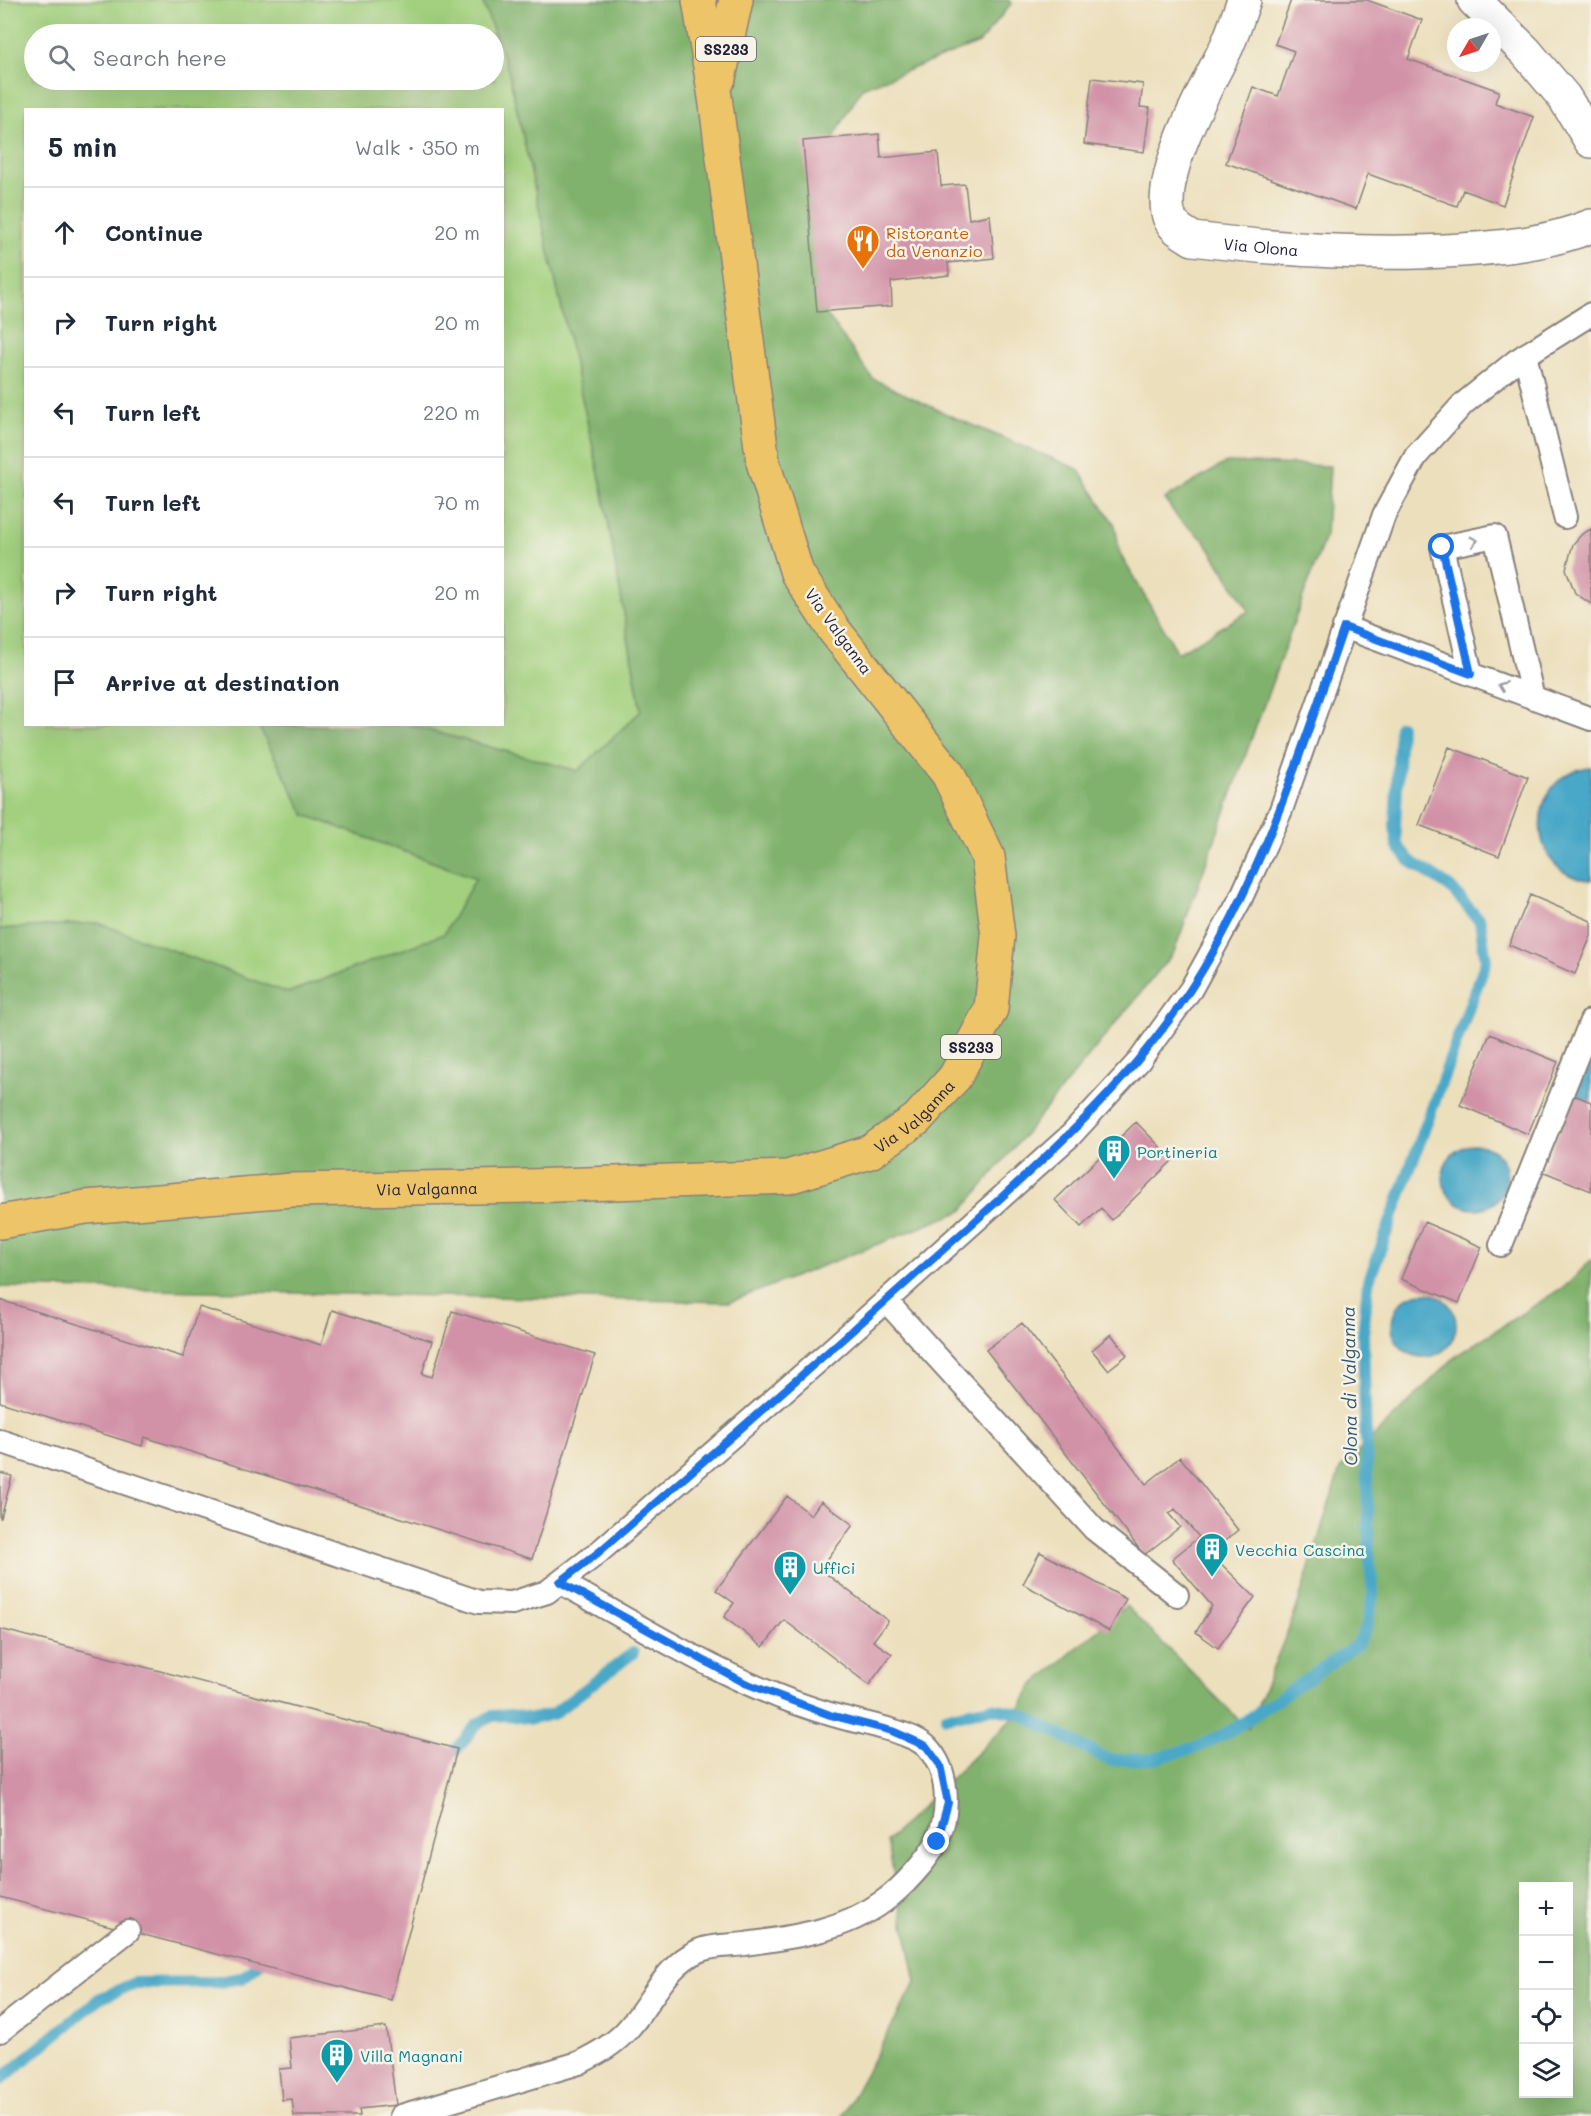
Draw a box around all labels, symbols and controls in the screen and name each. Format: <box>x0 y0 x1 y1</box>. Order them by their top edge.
north arrow <box>1447 18 1501 72</box>
search box <box>24 24 504 90</box>
road number: SS233 <box>696 37 756 61</box>
icon: search <box>45 41 78 74</box>
text: Search here <box>93 43 227 72</box>
text: 5 min <box>48 130 117 164</box>
text: Walk · 350 m <box>355 134 480 160</box>
icon: ahead <box>48 216 81 249</box>
text: Continue <box>105 218 203 247</box>
text: 20 m <box>434 219 480 245</box>
place label: Ristorante da Venanzio <box>886 222 982 261</box>
restaurant icon: Ristorante da Venanzio <box>845 223 881 270</box>
street label: Via Olona <box>1222 232 1299 260</box>
icon: right <box>48 306 81 339</box>
text: Turn right <box>105 308 217 337</box>
text: 20 m <box>434 309 480 335</box>
icon: left <box>48 396 81 429</box>
text: Turn left <box>105 398 201 427</box>
text: 220 m <box>423 399 480 425</box>
icon: left <box>48 486 81 519</box>
text: Turn left <box>105 488 201 517</box>
text: 70 m <box>434 489 480 515</box>
route start <box>1428 533 1454 559</box>
one-way arrow <box>1469 535 1479 548</box>
icon: right <box>48 576 81 609</box>
text: Turn right <box>105 578 217 607</box>
text: 20 m <box>434 579 480 605</box>
street label: Via Valganna <box>801 584 877 678</box>
icon: arrive <box>48 666 81 699</box>
text: Arrive at destination <box>105 668 340 697</box>
one-way arrow <box>1497 681 1508 693</box>
road number: SS233 <box>941 1035 1001 1059</box>
street label: Via Valganna <box>869 1075 959 1157</box>
building icon: Portineria <box>1096 1133 1132 1180</box>
place label: Portineria <box>1137 1141 1218 1162</box>
street label: Via Valganna <box>376 1176 478 1199</box>
water label: Olona di Valganna <box>1336 1306 1362 1466</box>
building icon: Vecchia Cascina <box>1194 1531 1230 1578</box>
place label: Vecchia Cascina <box>1235 1539 1365 1560</box>
building icon: Uffici <box>772 1549 808 1596</box>
place label: Uffici <box>813 1557 855 1578</box>
route end <box>923 1828 949 1854</box>
map controls <box>1519 1882 1573 2098</box>
button: + <box>1519 1882 1573 1936</box>
button: − <box>1519 1936 1573 1990</box>
button: locate <box>1519 1990 1573 2044</box>
building icon: Villa Magnani <box>319 2037 355 2084</box>
button: layers <box>1519 2044 1573 2098</box>
place label: Villa Magnani <box>360 2045 463 2066</box>

